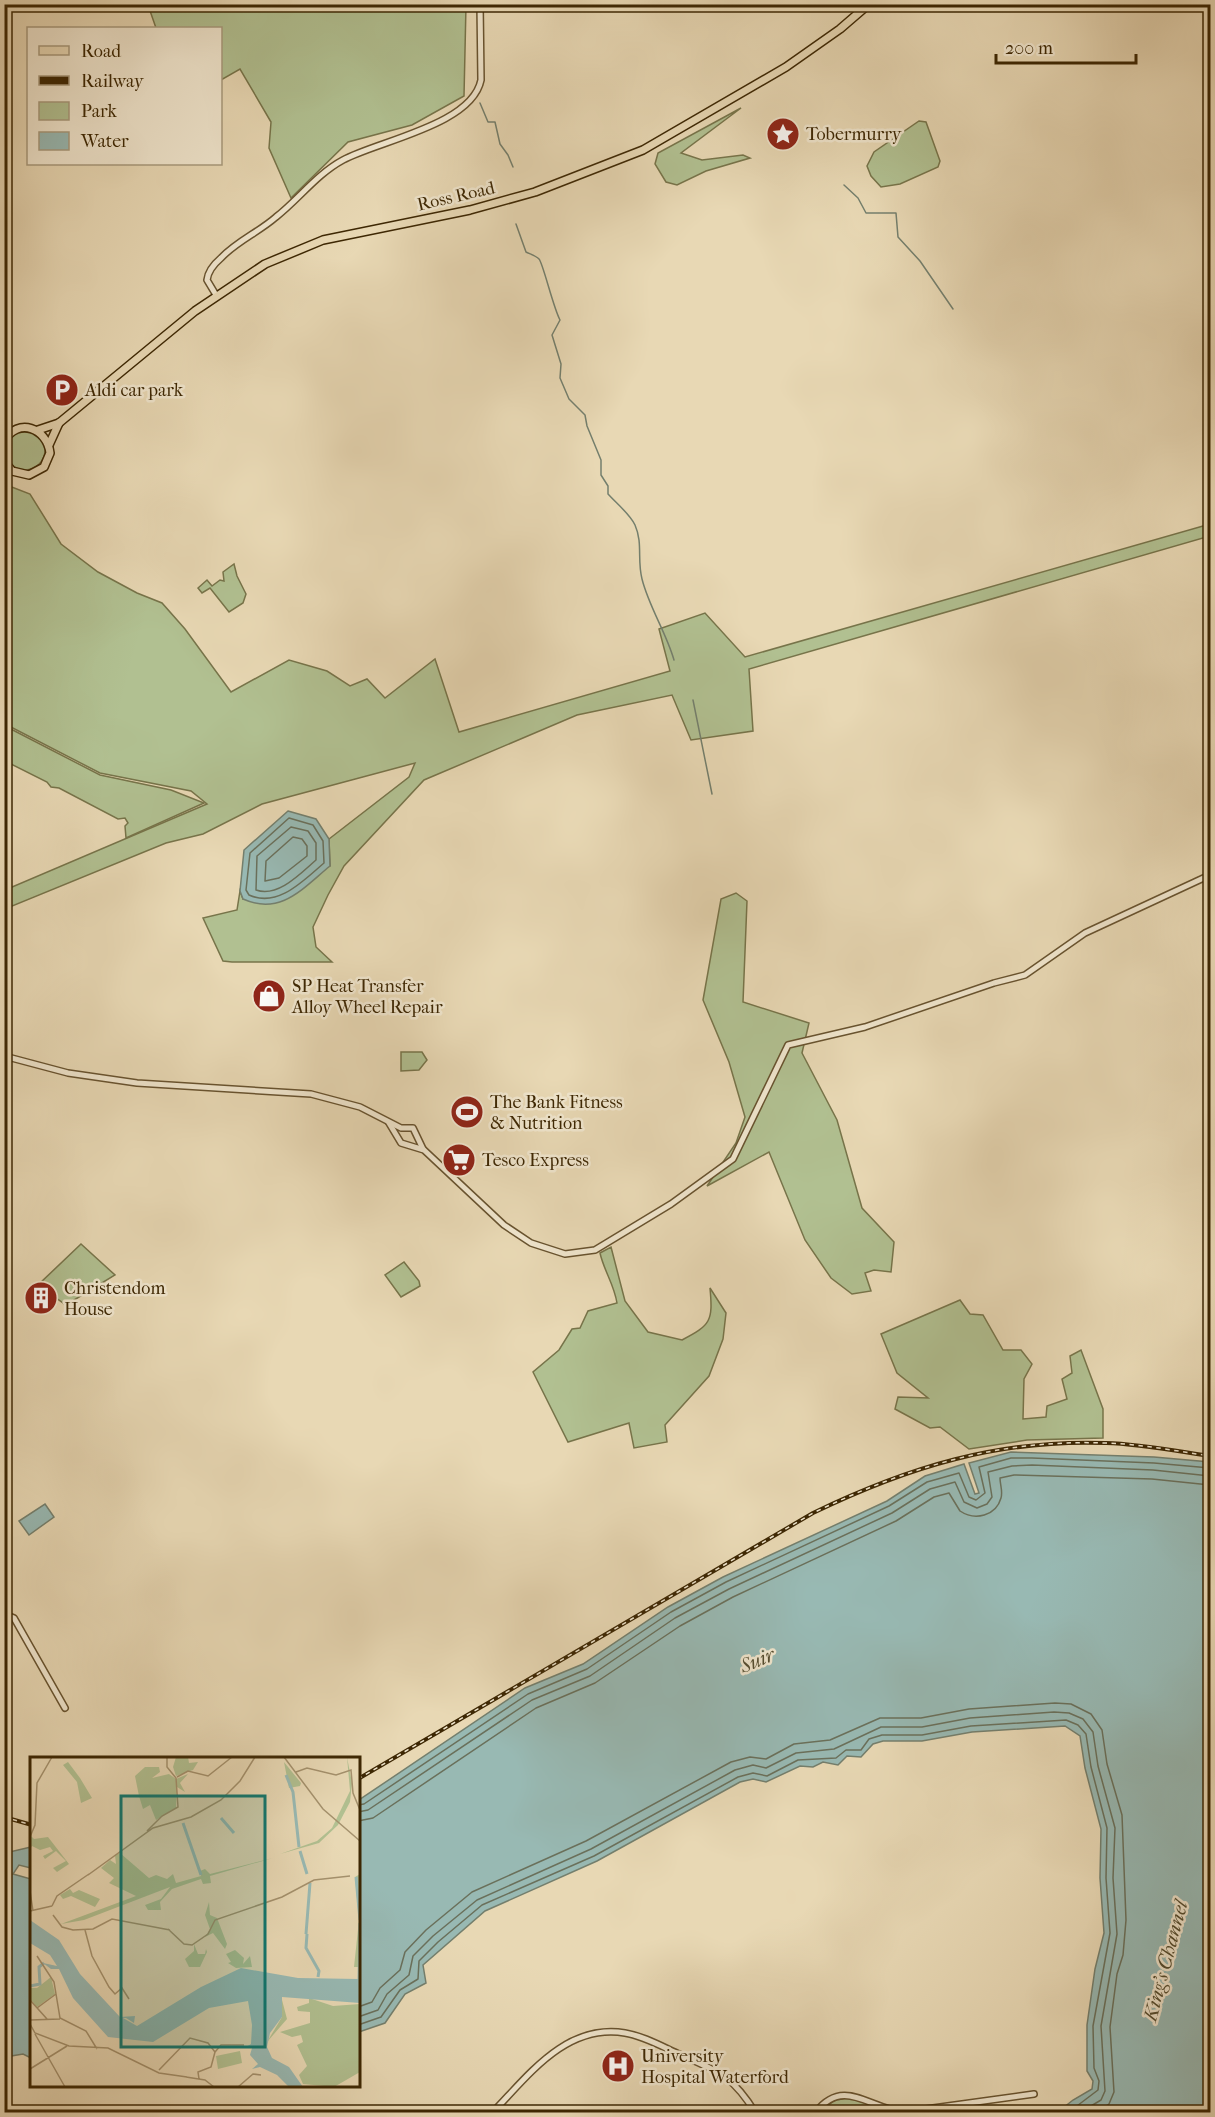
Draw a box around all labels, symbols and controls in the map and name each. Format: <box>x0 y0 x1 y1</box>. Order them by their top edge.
legend <box>27 27 222 165</box>
scale bar <box>996 27 1136 65</box>
text: 200 m <box>1005 38 1053 59</box>
text: Road <box>81 41 121 62</box>
text: Railway <box>81 71 145 92</box>
text: Park <box>81 101 118 122</box>
place icon: Tobermurry <box>765 116 801 152</box>
place label: Tobermurry <box>806 124 903 145</box>
text: Water <box>80 131 129 152</box>
street label: Ross Road <box>415 177 497 216</box>
parking icon: Aldi car park <box>44 372 80 408</box>
place label: Aldi car park <box>84 380 184 401</box>
place label: SP Heat Transfer Alloy Wheel Repair <box>291 976 443 1018</box>
shop icon: SP Heat Transfer Alloy Wheel Repair <box>251 978 287 1014</box>
place label: The Bank Fitness & Nutrition <box>490 1092 623 1134</box>
sports icon: The Bank Fitness & Nutrition <box>449 1094 485 1130</box>
supermarket icon: Tesco Express <box>441 1142 477 1178</box>
place label: Tesco Express <box>482 1150 589 1171</box>
place label: Christendom House <box>64 1278 165 1320</box>
building icon: Christendom House <box>23 1280 59 1316</box>
water label: Suir <box>735 1642 780 1678</box>
inset map <box>30 1757 360 2087</box>
water label: King's Channel <box>1138 1896 1193 2026</box>
place label: University Hospital Waterford <box>641 2046 789 2088</box>
hospital icon: University Hospital Waterford <box>600 2048 636 2084</box>

